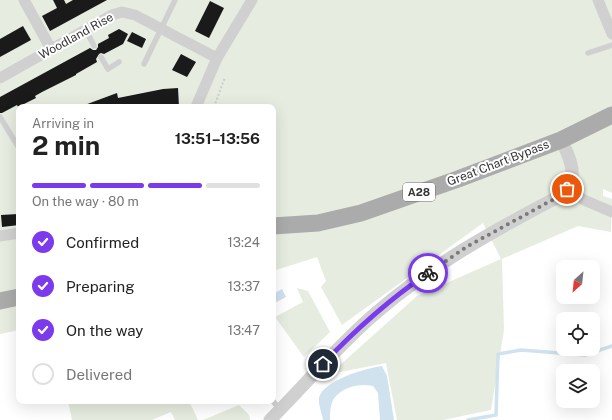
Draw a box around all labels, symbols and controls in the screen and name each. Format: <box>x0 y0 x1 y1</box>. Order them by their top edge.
street label: Woodland Rise <box>36 10 116 62</box>
text: Arriving in <box>32 116 94 131</box>
text: 2 min <box>32 130 100 161</box>
text: 13:51–13:56 <box>175 130 260 147</box>
street label: Great Chart Bypass <box>445 137 551 189</box>
pin <box>550 172 584 206</box>
icon: bag <box>556 178 578 200</box>
road number: A28 <box>403 183 435 201</box>
text: On the way · 80 m <box>32 194 139 209</box>
icon: check <box>32 231 54 253</box>
text: Confirmed <box>66 234 139 251</box>
text: 13:24 <box>227 235 260 250</box>
courier <box>408 253 448 293</box>
north arrow <box>556 260 600 304</box>
map controls <box>556 260 600 408</box>
icon: bike <box>417 262 439 284</box>
icon: check <box>32 275 54 297</box>
text: Preparing <box>66 278 135 295</box>
text: 13:37 <box>228 279 260 294</box>
button: locate <box>556 312 600 356</box>
icon: check <box>32 319 54 341</box>
text: On the way <box>66 322 143 339</box>
text: 13:47 <box>228 323 260 338</box>
pin <box>306 347 340 381</box>
icon: home <box>312 353 334 375</box>
button: layers <box>556 364 600 408</box>
text: Delivered <box>66 366 132 383</box>

